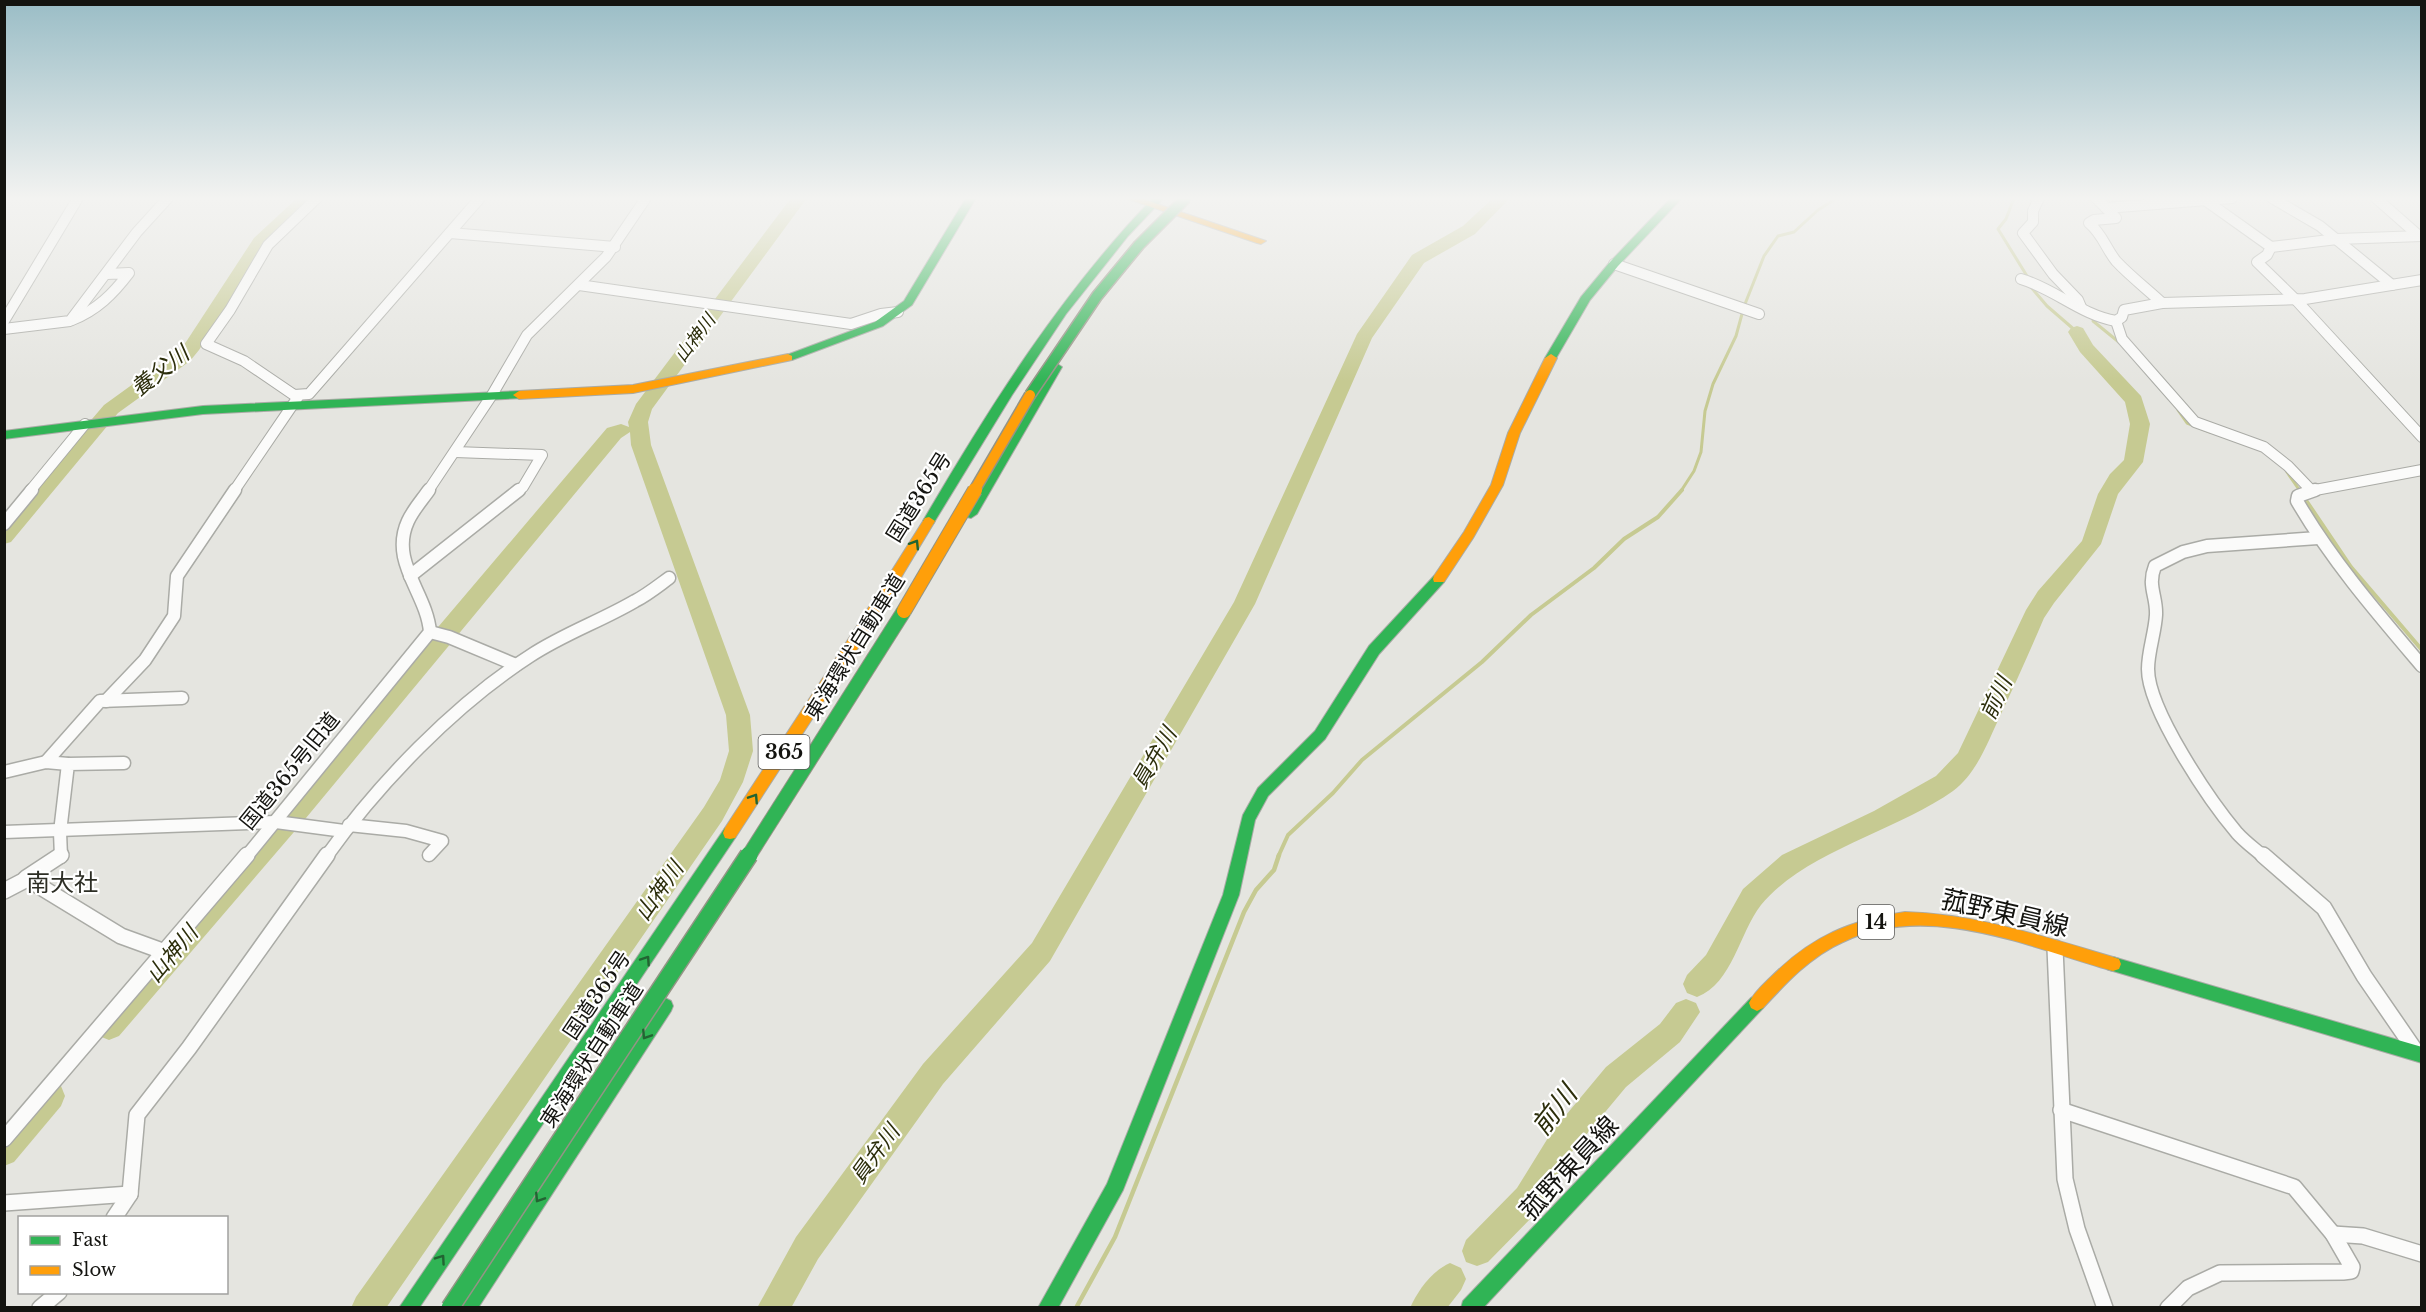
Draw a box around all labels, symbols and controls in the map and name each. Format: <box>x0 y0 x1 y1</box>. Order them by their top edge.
water label: 山神川 <box>670 308 721 366</box>
water label: 養父川 <box>126 339 196 402</box>
street label: 国道365号 <box>881 447 957 547</box>
one-way arrow <box>907 540 919 550</box>
street label: 東海環状自動車道 <box>799 569 911 725</box>
water label: 前川 <box>1974 671 2018 724</box>
street label: 国道365号旧道 <box>235 707 345 835</box>
water label: 員弁川 <box>1126 721 1183 793</box>
road number: 365 <box>758 735 810 769</box>
one-way arrow <box>747 793 758 804</box>
water label: 山神川 <box>629 855 690 926</box>
district label: 南大社 <box>26 868 98 897</box>
street label: 菰野東員線 <box>1938 883 2072 943</box>
road number: 14 <box>1858 905 1894 939</box>
water label: 山神川 <box>140 919 205 988</box>
street label: 国道365号 <box>558 946 636 1044</box>
one-way arrow <box>639 956 650 967</box>
street label: 東海環状自動車道 <box>535 977 649 1133</box>
one-way arrow <box>642 1028 653 1039</box>
water label: 前川 <box>1524 1076 1585 1141</box>
street label: 菰野東員線 <box>1513 1110 1625 1226</box>
water label: 員弁川 <box>845 1118 906 1189</box>
one-way arrow <box>535 1191 546 1202</box>
legend <box>18 1216 228 1294</box>
text: Fast <box>72 1229 109 1251</box>
one-way arrow <box>434 1255 445 1266</box>
text: Slow <box>72 1259 117 1281</box>

